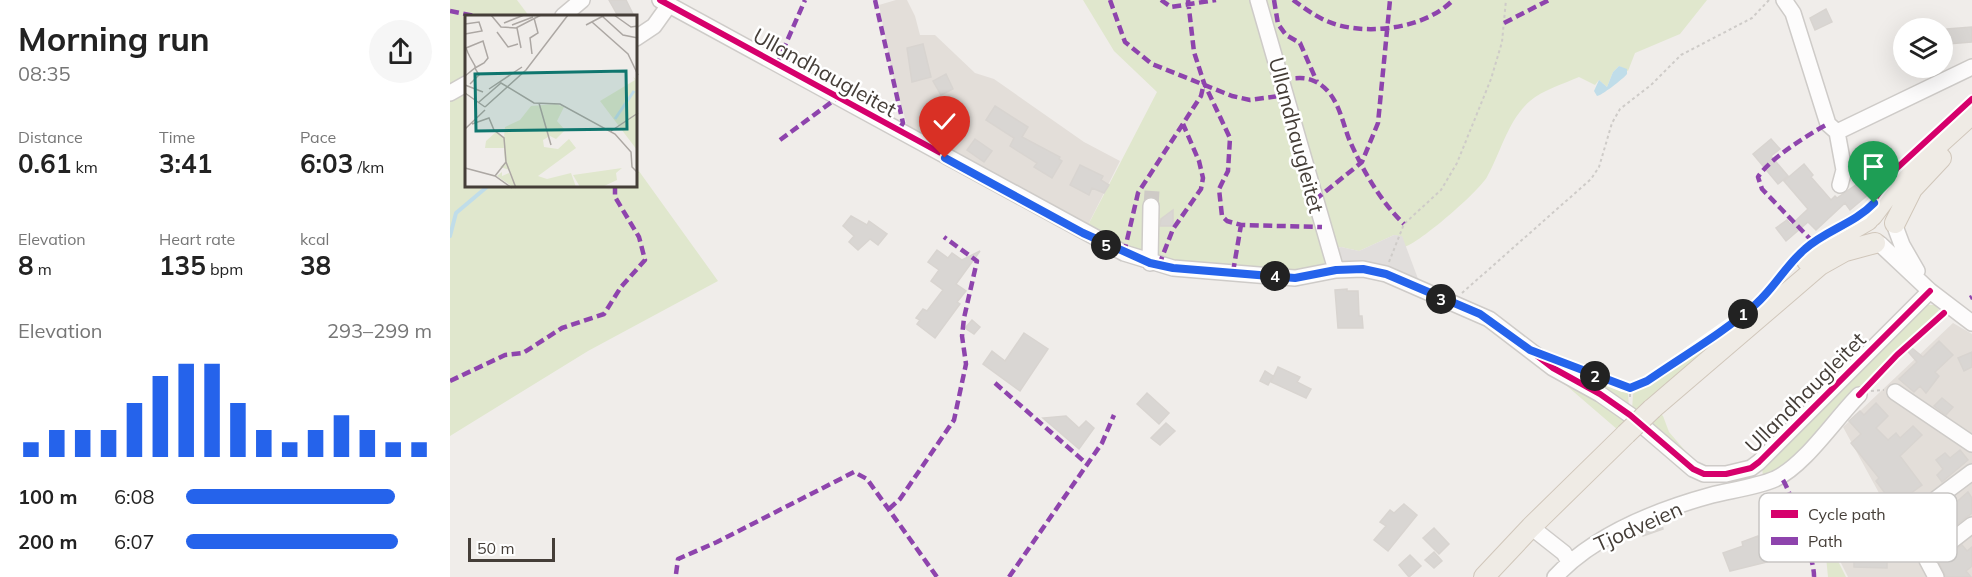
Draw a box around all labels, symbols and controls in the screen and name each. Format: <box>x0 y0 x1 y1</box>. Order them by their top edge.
inset map <box>465 15 638 188</box>
text: Morning run <box>18 18 210 59</box>
map controls <box>1893 18 1953 78</box>
button: layers <box>1893 18 1953 78</box>
button: share <box>369 20 432 83</box>
street label: Ullandhaugleitet <box>749 22 901 122</box>
street label: Ullandhaugleitet <box>1264 54 1330 216</box>
text: 08:35 <box>18 61 71 86</box>
pin <box>919 96 970 158</box>
icon: check <box>928 105 961 138</box>
text: Distance <box>18 127 83 147</box>
text: Time <box>159 127 195 147</box>
text: Pace <box>300 127 336 147</box>
pin <box>1848 141 1899 203</box>
text: 0.61 <box>18 147 71 180</box>
text: 3:41 <box>159 147 212 180</box>
text: 6:03 <box>300 147 353 180</box>
icon: arrive <box>1857 150 1890 183</box>
text: km <box>71 157 98 177</box>
text: /km <box>353 157 384 177</box>
text: Elevation <box>18 229 86 249</box>
text: Heart rate <box>159 229 235 249</box>
text: kcal <box>300 229 329 249</box>
pin: 5 <box>1091 230 1121 260</box>
text: 5 <box>1101 235 1111 255</box>
text: 8 <box>18 249 34 282</box>
text: 135 <box>159 249 206 282</box>
text: 38 <box>300 249 331 282</box>
text: m <box>34 259 52 279</box>
text: bpm <box>206 259 243 279</box>
pin: 4 <box>1260 261 1290 291</box>
text: 4 <box>1270 266 1280 286</box>
pin: 3 <box>1426 284 1456 314</box>
text: 3 <box>1436 289 1446 309</box>
pin: 1 <box>1728 299 1758 329</box>
text: 1 <box>1738 304 1748 324</box>
text: Elevation <box>18 318 103 343</box>
text: 293–299 m <box>327 318 432 343</box>
street label: Ullandhaugleitet <box>1739 326 1871 458</box>
pin: 2 <box>1580 361 1610 391</box>
text: 2 <box>1590 366 1600 386</box>
text: 100 m <box>18 484 77 509</box>
text: 6:08 <box>114 484 155 509</box>
legend <box>1759 493 1957 562</box>
street label: Tjodveien <box>1590 495 1686 557</box>
text: Cycle path <box>1808 504 1886 524</box>
text: 200 m <box>18 529 77 554</box>
text: 6:07 <box>114 529 155 554</box>
text: Path <box>1808 531 1843 551</box>
scale bar <box>468 535 555 562</box>
text: 50 m <box>477 538 514 558</box>

